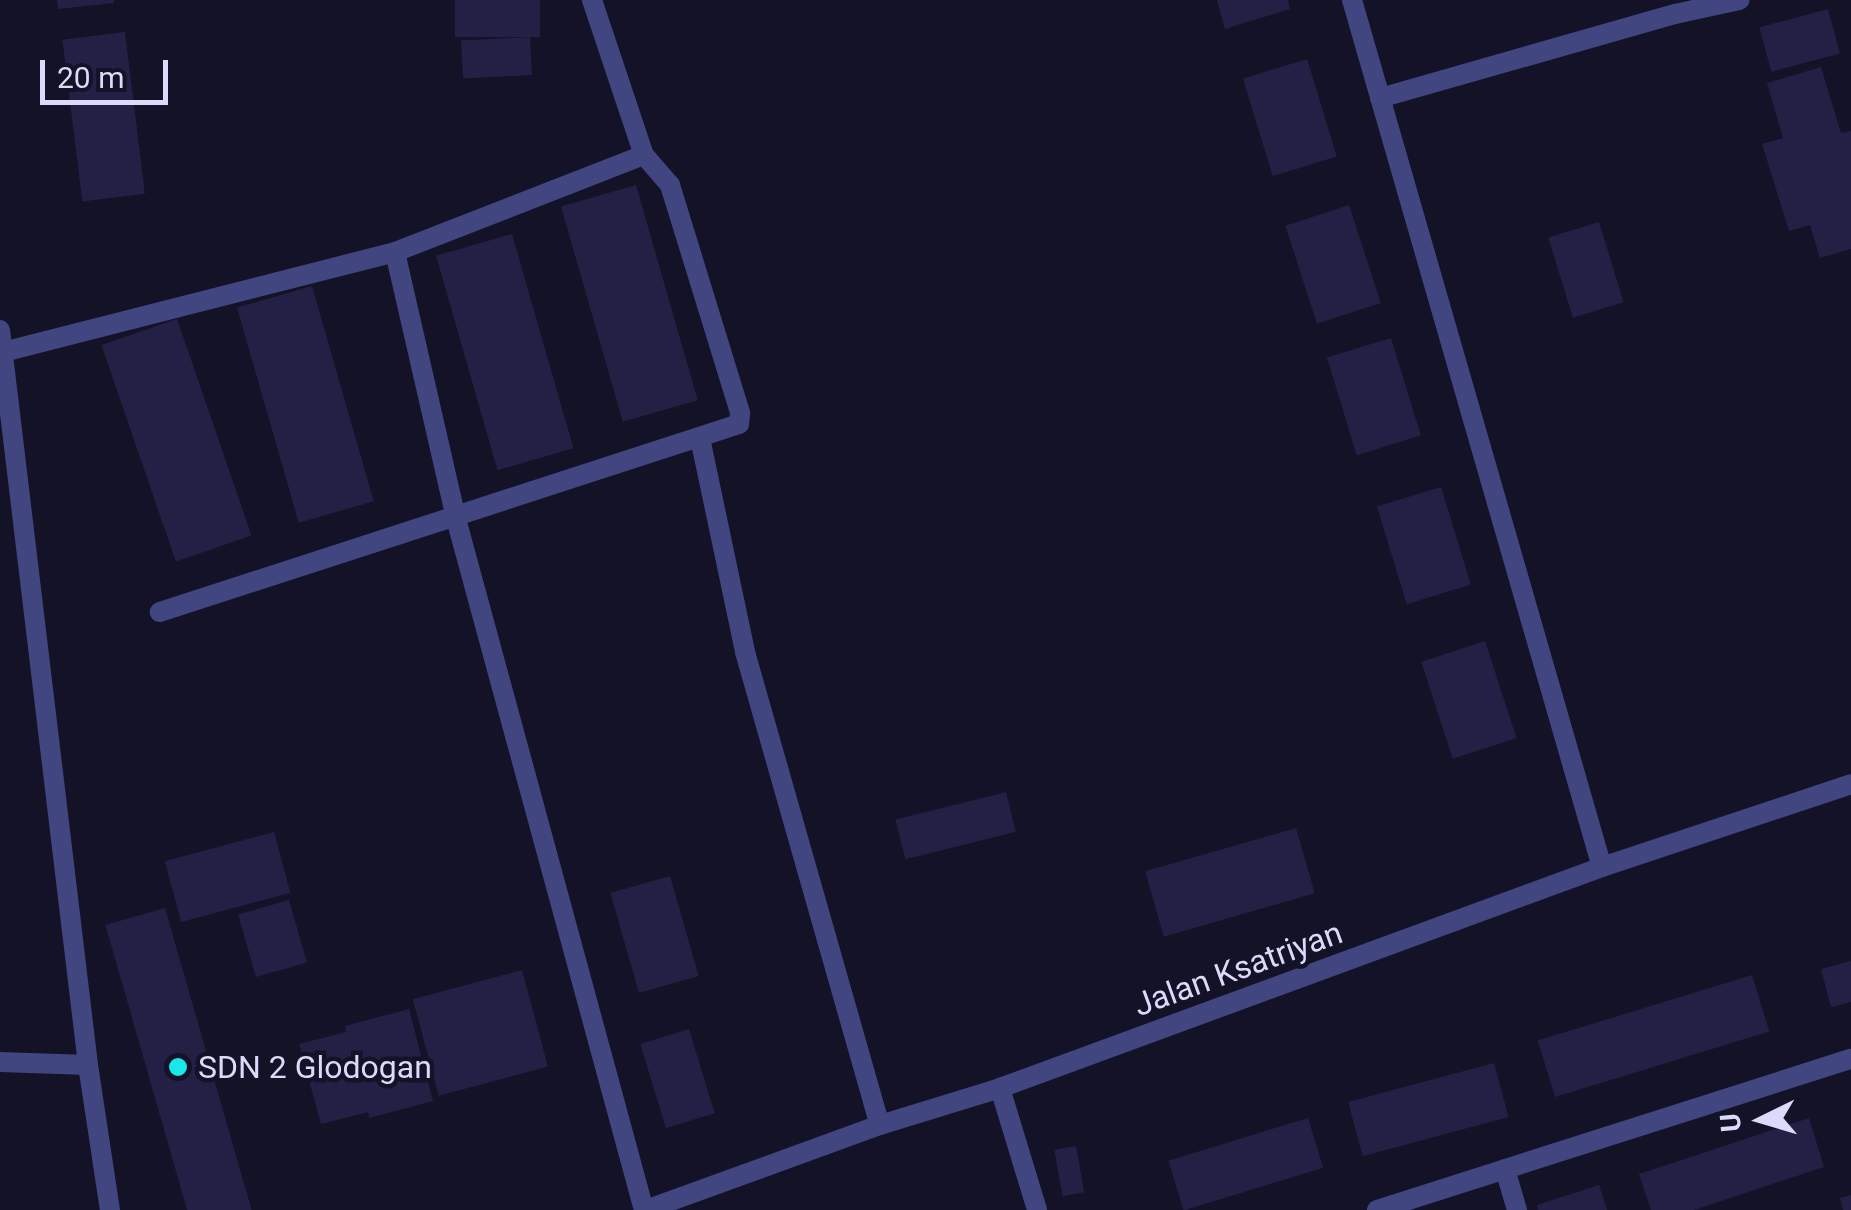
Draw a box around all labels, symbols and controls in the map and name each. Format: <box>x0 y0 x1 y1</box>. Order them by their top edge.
scale bar <box>45 40 172 102</box>
text: 20 m <box>57 60 124 95</box>
street label: Jalan Ksatriyan <box>1129 914 1347 1024</box>
place label: SDN 2 Glodogan <box>198 1048 432 1086</box>
marker: SDN 2 Glodogan <box>167 1056 189 1078</box>
north arrow <box>1711 1070 1811 1170</box>
text: U <box>1713 1112 1748 1133</box>

